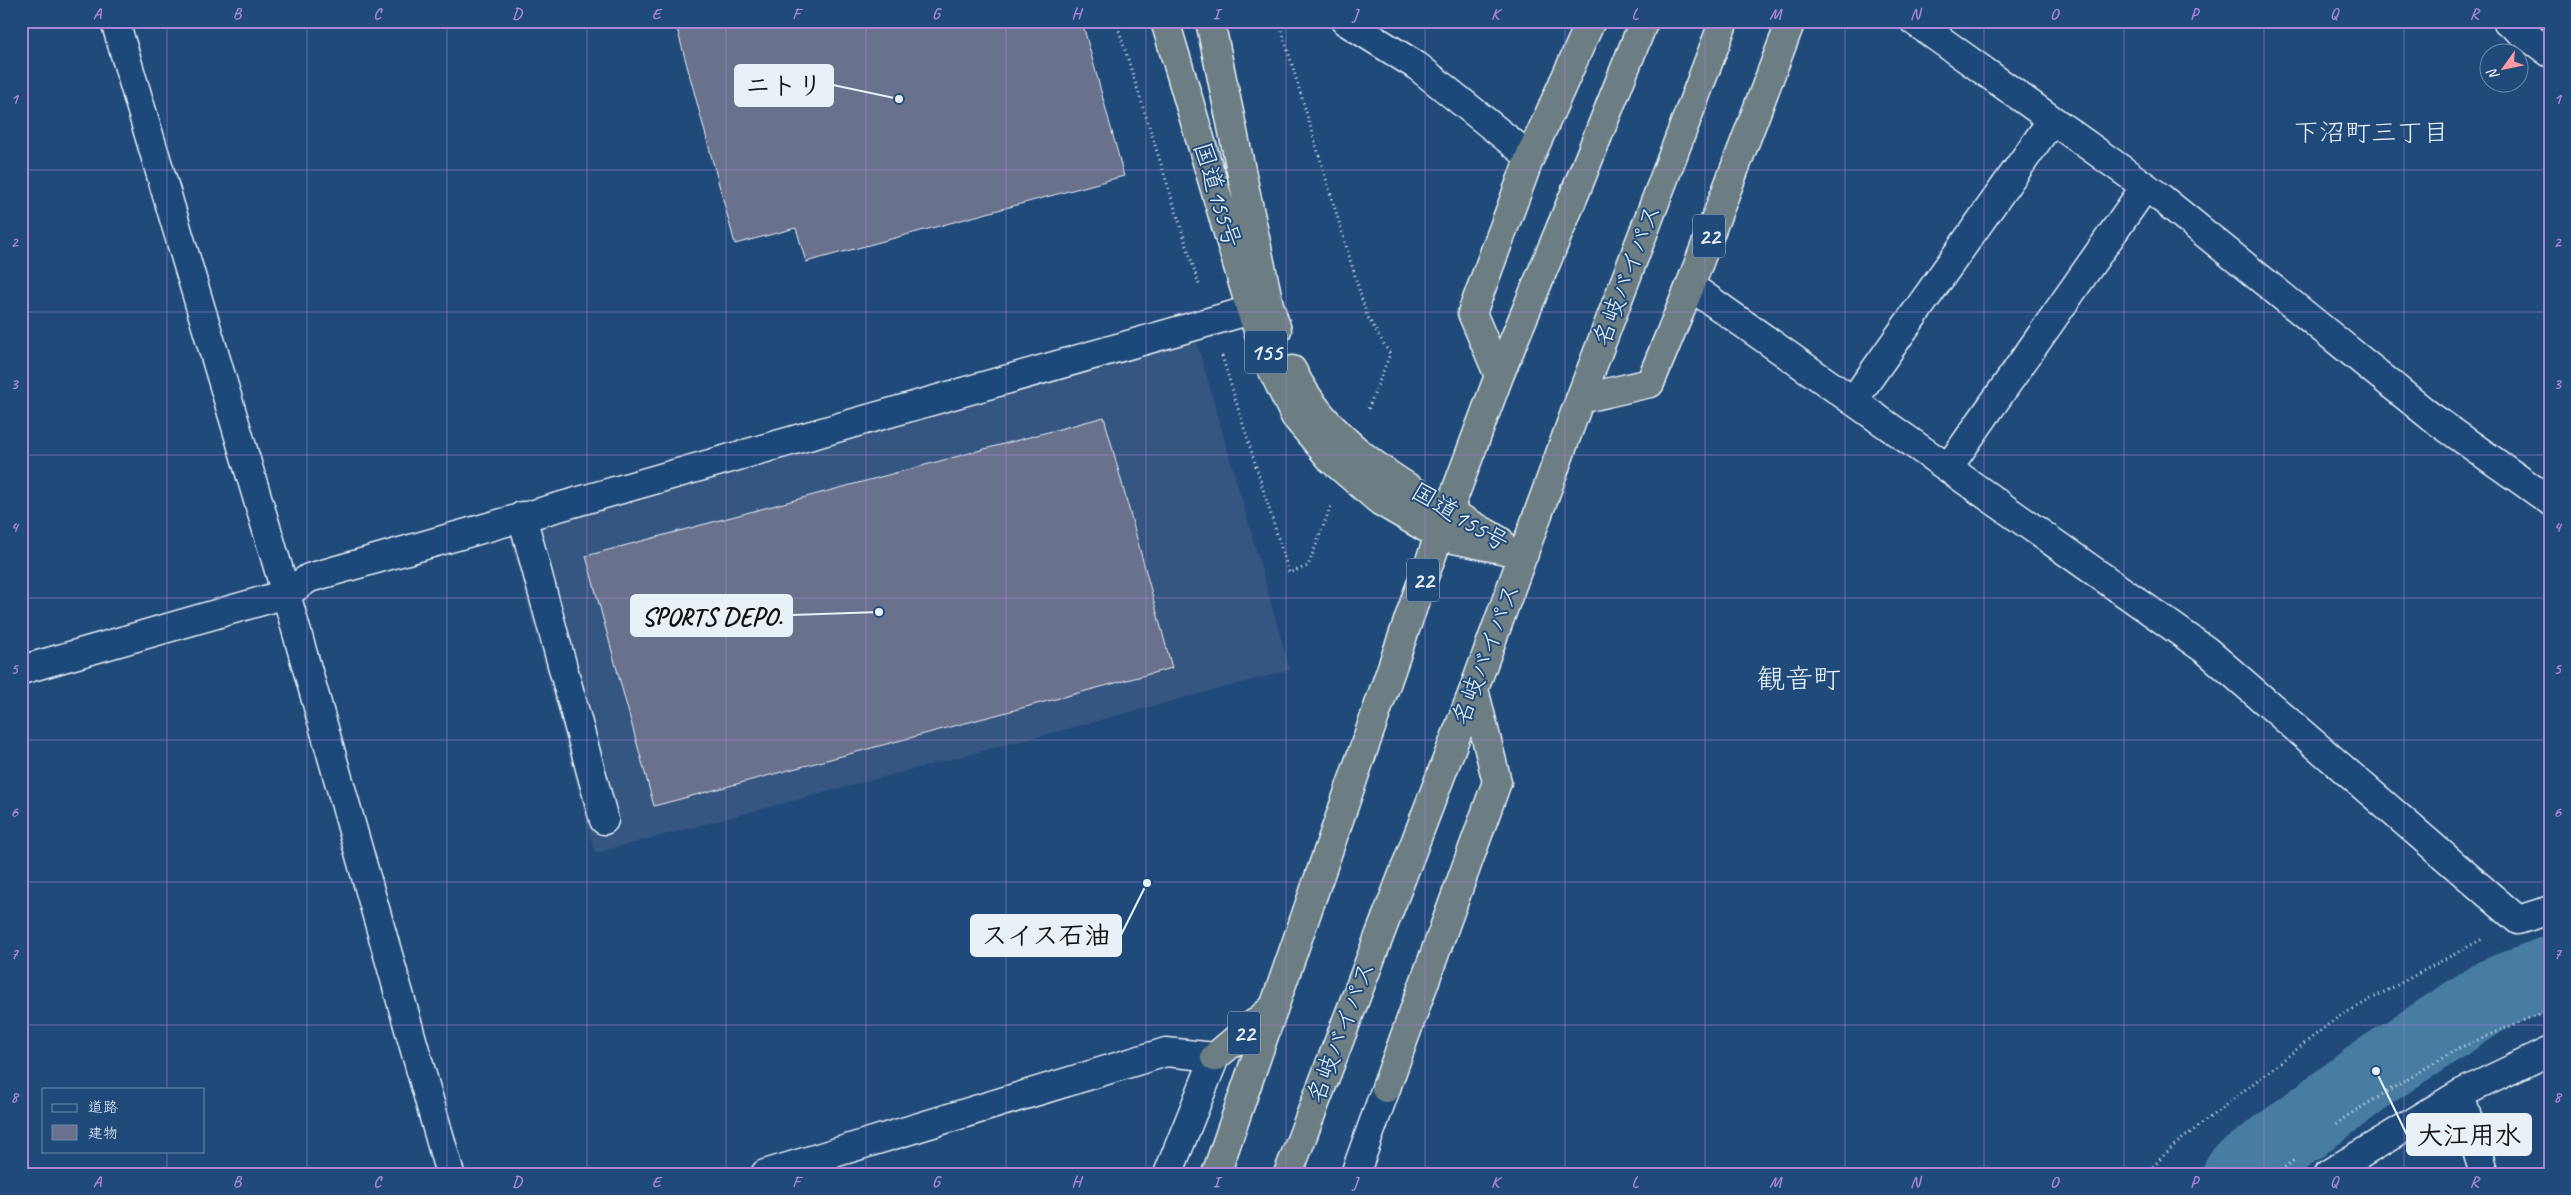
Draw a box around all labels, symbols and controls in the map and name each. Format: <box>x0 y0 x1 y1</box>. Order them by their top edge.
text: A <box>93 4 103 24</box>
text: B <box>233 4 243 24</box>
text: C <box>373 4 383 24</box>
text: D <box>512 4 523 24</box>
text: E <box>652 4 663 24</box>
text: F <box>792 4 803 24</box>
text: G <box>932 4 942 24</box>
text: H <box>1071 4 1083 24</box>
text: I <box>1213 4 1223 24</box>
text: J <box>1351 4 1360 24</box>
text: K <box>1491 4 1503 24</box>
text: L <box>1632 4 1640 24</box>
text: M <box>1769 4 1783 24</box>
text: N <box>1910 4 1923 24</box>
text: O <box>2050 4 2060 24</box>
text: P <box>2190 4 2200 24</box>
text: Q <box>2330 4 2340 24</box>
text: R <box>2470 4 2481 24</box>
north arrow <box>2478 42 2528 92</box>
callout: ニトリ <box>735 65 833 106</box>
text: N <box>2483 65 2503 83</box>
text: ニトリ <box>745 69 823 102</box>
text: 1 <box>10 89 19 109</box>
text: 1 <box>2553 89 2562 109</box>
district label: 下沼町三丁目 <box>2293 116 2449 149</box>
street label: 国道155号 <box>1186 138 1248 252</box>
street label: 名岐バイパス <box>1585 199 1669 351</box>
road number: 22 <box>1693 215 1725 258</box>
text: 2 <box>10 232 19 252</box>
text: 2 <box>2553 232 2562 252</box>
road number: 155 <box>1245 331 1287 374</box>
text: 3 <box>10 374 19 394</box>
text: 3 <box>2553 374 2562 394</box>
street label: 国道155号 <box>1405 475 1515 559</box>
text: 4 <box>10 517 19 537</box>
text: 4 <box>2553 517 2562 537</box>
road number: 22 <box>1407 558 1439 602</box>
street label: 名岐バイパス <box>1444 578 1528 730</box>
callout: SPORTS DEPO. <box>631 595 792 636</box>
text: SPORTS DEPO. <box>642 600 783 633</box>
text: 5 <box>11 659 20 679</box>
text: 5 <box>2554 659 2563 679</box>
district label: 観音町 <box>1757 661 1841 696</box>
text: 6 <box>10 802 19 822</box>
text: 6 <box>2553 802 2562 822</box>
callout: スイス石油 <box>971 915 1121 956</box>
text: スイス石油 <box>982 919 1110 952</box>
text: 7 <box>10 944 19 964</box>
text: 7 <box>2553 944 2562 964</box>
street label: 名岐バイパス <box>1299 956 1383 1108</box>
road number: 22 <box>1228 1011 1260 1054</box>
text: 8 <box>10 1087 19 1107</box>
text: 8 <box>2553 1087 2562 1107</box>
legend <box>42 1088 205 1152</box>
text: 道路 <box>88 1098 118 1117</box>
callout: 大江用水 <box>2407 1114 2531 1155</box>
text: 大江用水 <box>2417 1119 2521 1152</box>
text: 建物 <box>88 1124 118 1143</box>
text: A <box>93 1172 103 1192</box>
text: B <box>233 1172 243 1192</box>
text: C <box>373 1172 383 1192</box>
text: D <box>512 1172 523 1192</box>
text: E <box>652 1172 663 1192</box>
text: F <box>792 1172 803 1192</box>
text: G <box>932 1172 942 1192</box>
text: H <box>1071 1172 1083 1192</box>
text: I <box>1213 1172 1223 1192</box>
text: J <box>1351 1172 1360 1192</box>
text: K <box>1491 1172 1503 1192</box>
text: L <box>1632 1172 1640 1192</box>
text: M <box>1769 1172 1783 1192</box>
text: N <box>1910 1172 1923 1192</box>
text: O <box>2050 1172 2060 1192</box>
text: P <box>2190 1172 2200 1192</box>
text: Q <box>2330 1172 2340 1192</box>
text: R <box>2470 1172 2481 1192</box>

